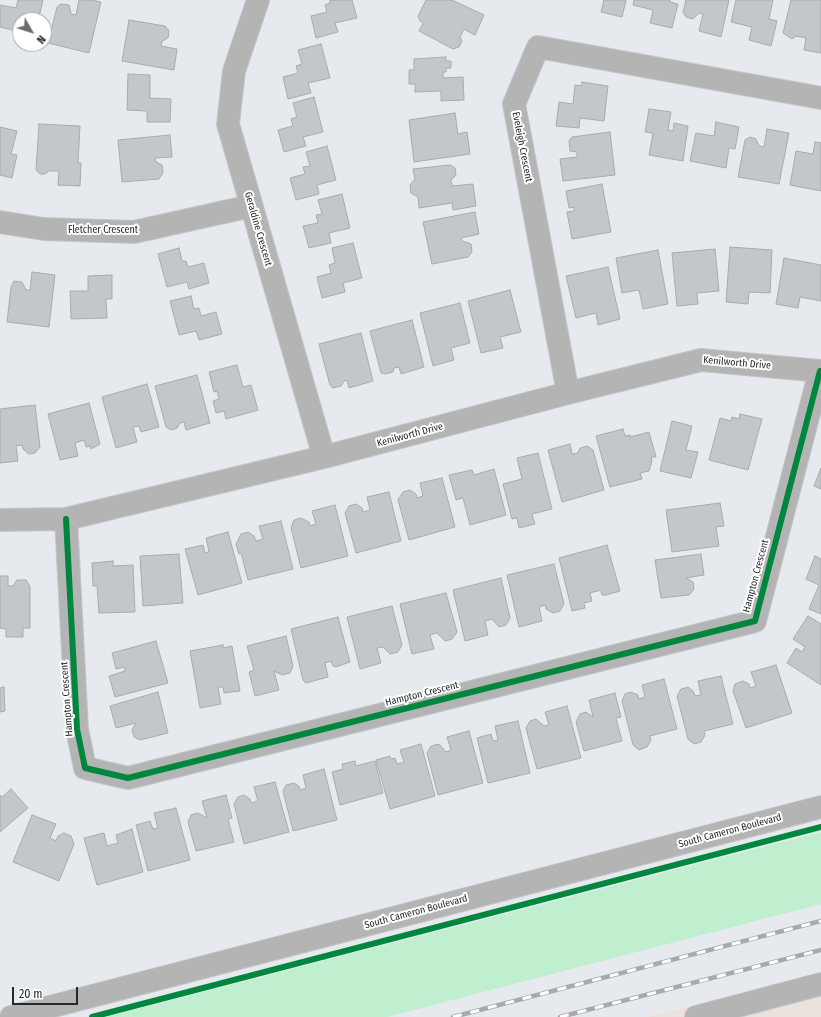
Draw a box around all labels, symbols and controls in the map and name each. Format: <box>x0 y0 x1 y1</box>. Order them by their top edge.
north arrow <box>12 12 52 52</box>
text: N <box>34 33 48 46</box>
street label: Eveleigh Crescent <box>509 111 535 183</box>
street label: Geraldine Crescent <box>242 191 274 267</box>
street label: Fletcher Crescent <box>68 224 138 236</box>
street label: Kenilworth Drive <box>703 354 771 372</box>
street label: Kenilworth Drive <box>376 420 444 450</box>
street label: Hampton Crescent <box>741 538 771 614</box>
street label: Hampton Crescent <box>58 661 76 737</box>
street label: Hampton Crescent <box>384 679 460 709</box>
street label: South Cameron Boulevard <box>677 811 783 851</box>
street label: South Cameron Boulevard <box>363 892 469 932</box>
scale bar <box>14 979 80 1005</box>
text: 20 m <box>19 987 43 1001</box>

